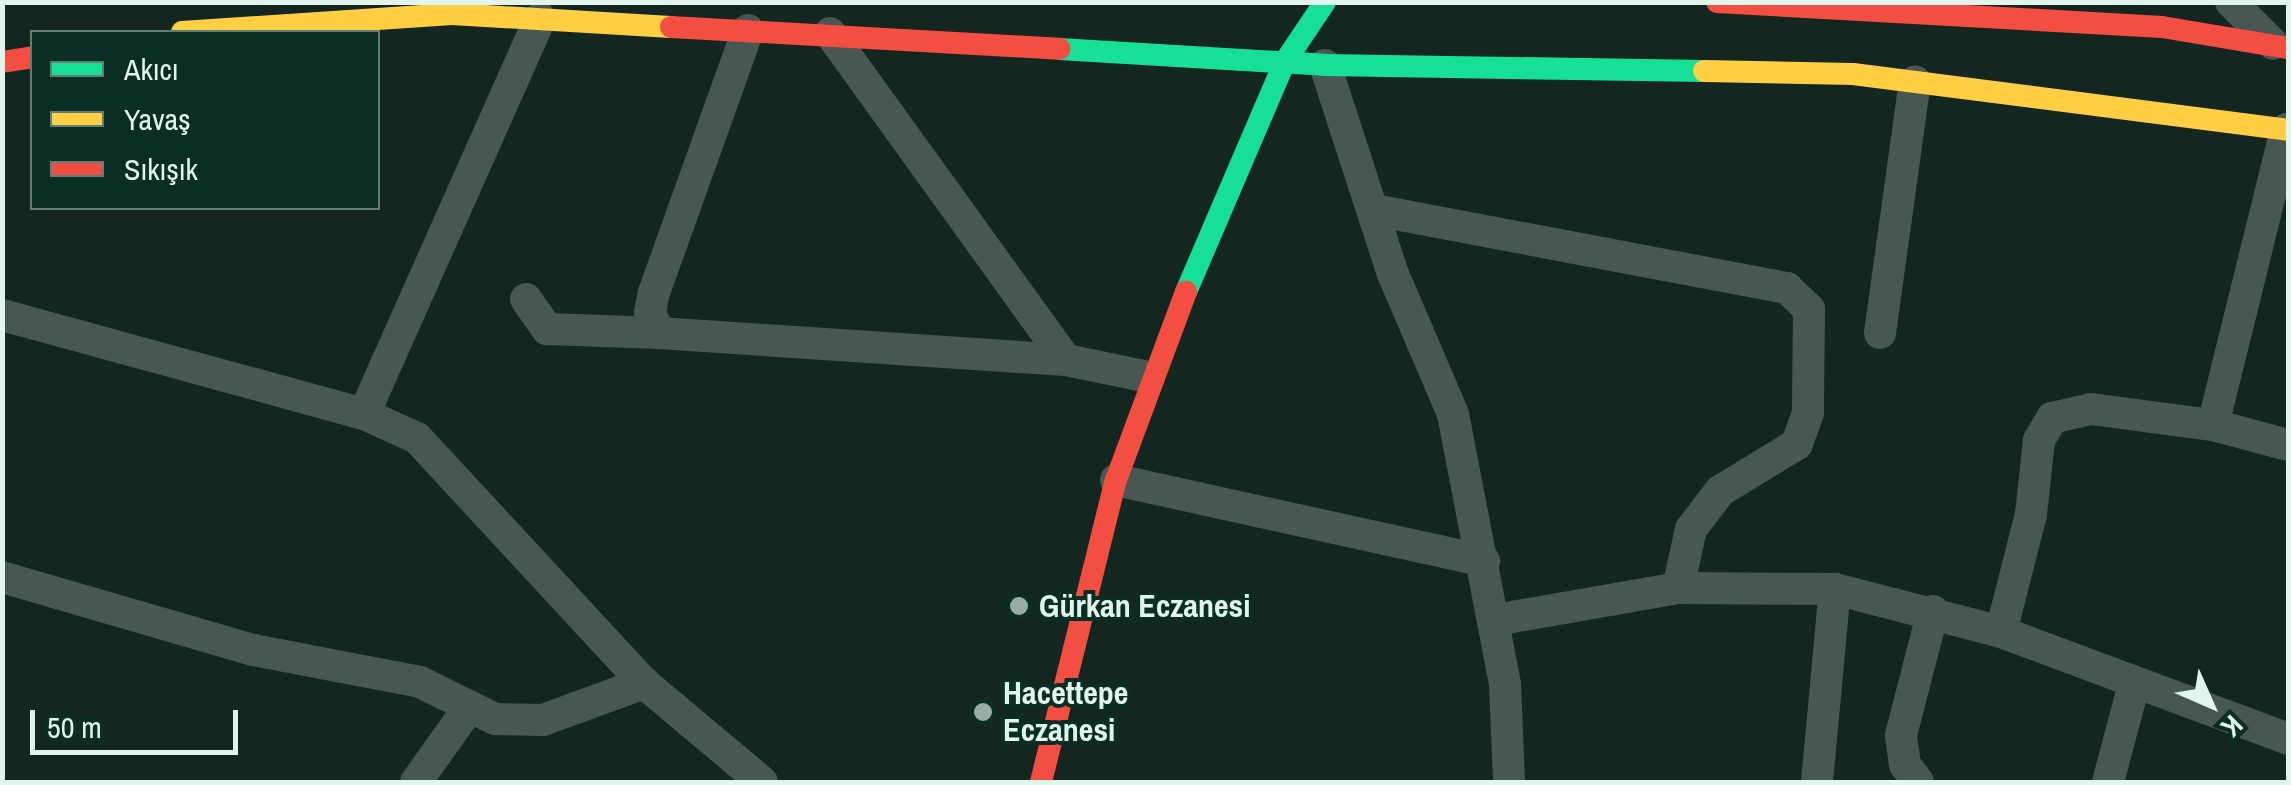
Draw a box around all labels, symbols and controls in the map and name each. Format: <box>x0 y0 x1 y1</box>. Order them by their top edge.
legend <box>30 30 380 210</box>
text: Akıcı <box>124 49 179 89</box>
text: Yavaş <box>124 99 191 139</box>
text: Sıkışık <box>124 149 198 189</box>
place label: Gürkan Eczanesi <box>1039 587 1250 625</box>
marker: Gürkan Eczanesi <box>1008 595 1030 617</box>
north arrow <box>2161 655 2261 755</box>
place label: Hacettepe Eczanesi <box>1003 675 1128 750</box>
scale bar <box>35 690 242 752</box>
marker: Hacettepe Eczanesi <box>972 701 994 723</box>
text: 50 m <box>47 707 102 747</box>
text: K <box>2213 707 2252 746</box>

